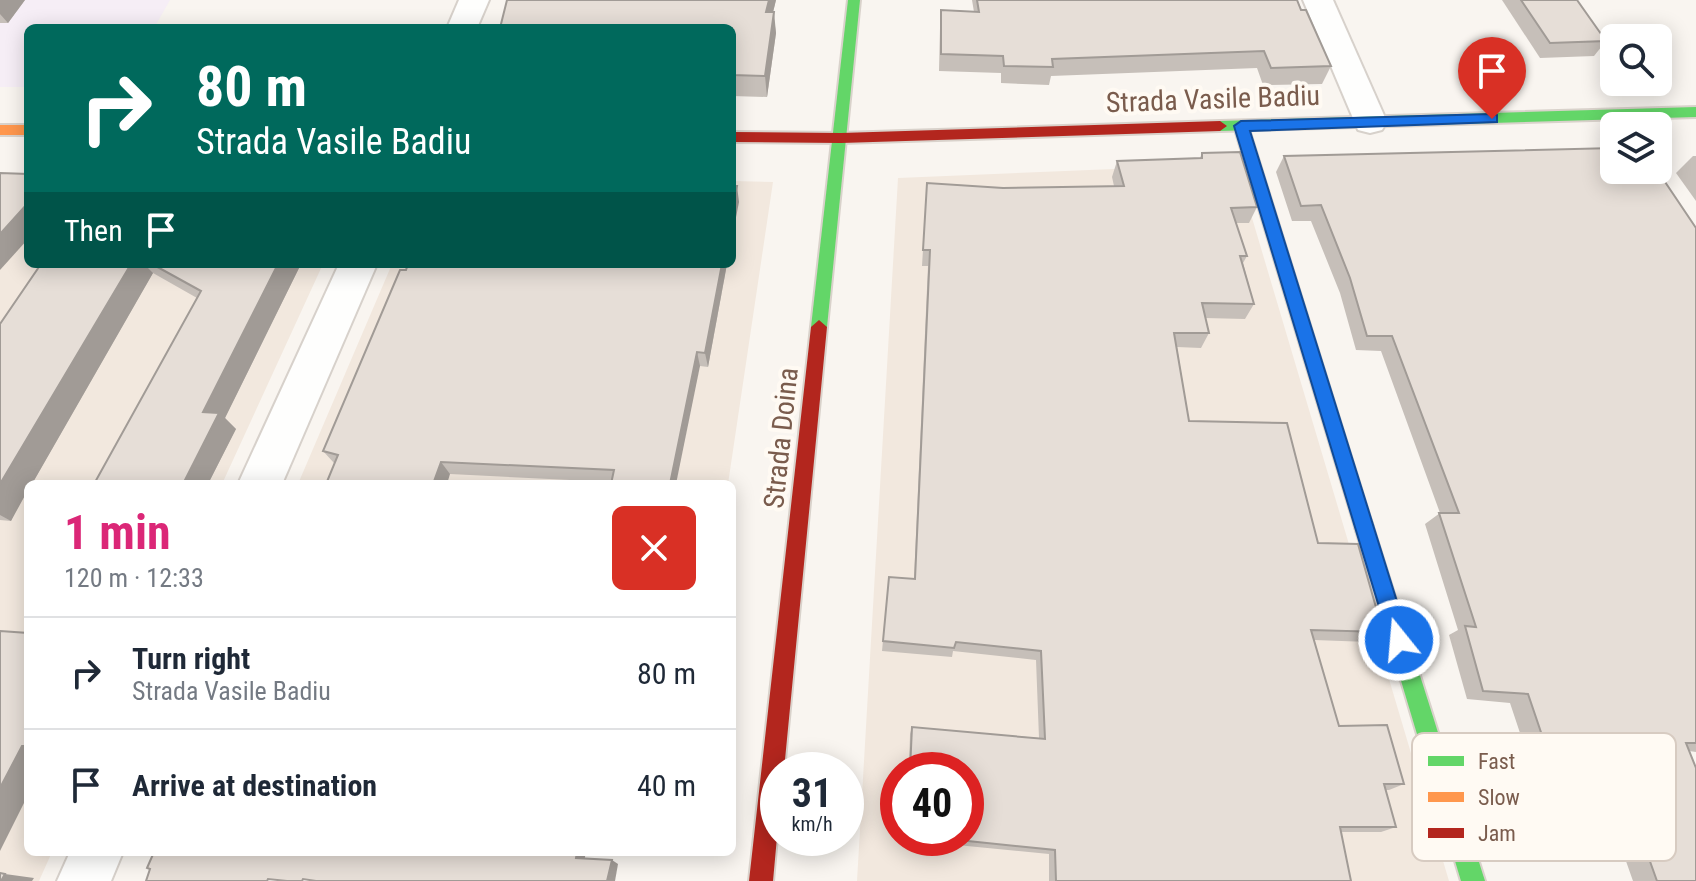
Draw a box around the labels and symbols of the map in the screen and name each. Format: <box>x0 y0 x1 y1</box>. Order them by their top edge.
pin <box>1458 37 1526 119</box>
street label: Strada Vasile Badiu <box>1105 79 1321 119</box>
street label: Strada Doina <box>757 366 805 510</box>
position arrow <box>1357 598 1441 682</box>
legend <box>1412 733 1676 861</box>
text: Fast <box>1478 749 1515 774</box>
speed limit sign: 40 <box>880 752 984 856</box>
text: Slow <box>1478 785 1520 810</box>
text: Jam <box>1478 821 1516 846</box>

